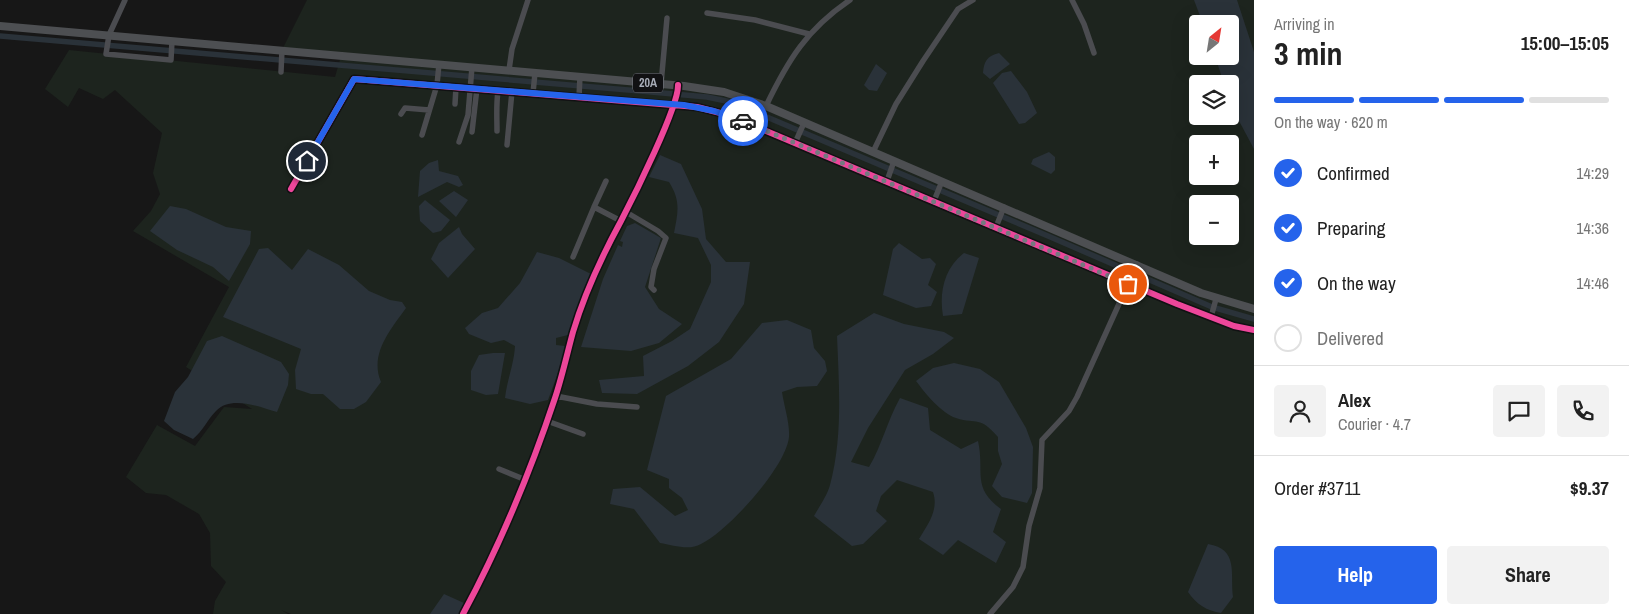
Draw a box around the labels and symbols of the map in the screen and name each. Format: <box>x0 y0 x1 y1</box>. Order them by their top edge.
north arrow <box>1189 15 1239 65</box>
road number: 20A <box>633 74 663 92</box>
courier <box>718 96 768 146</box>
pin <box>286 140 328 182</box>
pin <box>1107 263 1149 305</box>

